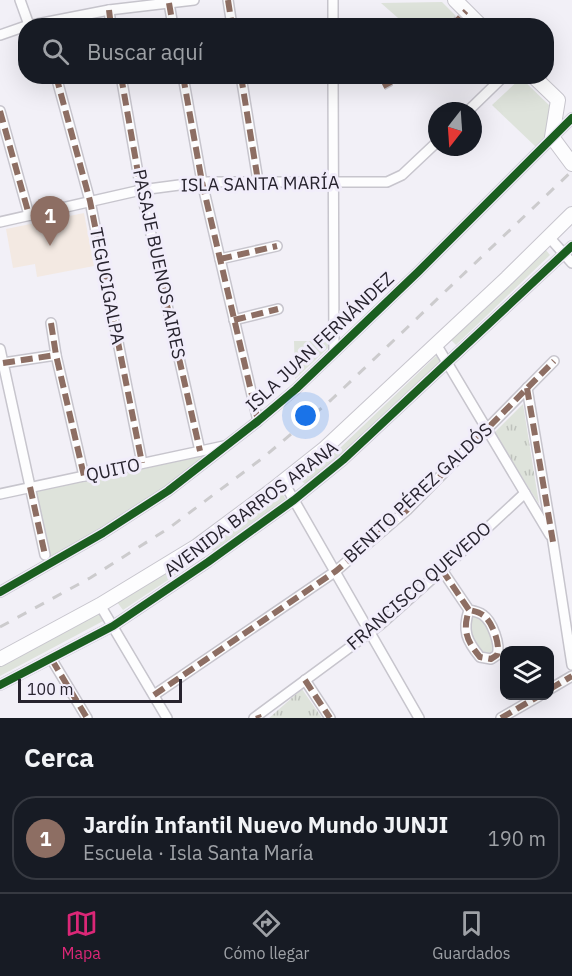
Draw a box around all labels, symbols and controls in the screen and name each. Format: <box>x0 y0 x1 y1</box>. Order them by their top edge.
search box <box>18 18 554 84</box>
icon: search <box>39 35 72 68</box>
text: Buscar aquí <box>87 37 203 66</box>
north arrow <box>428 102 482 156</box>
street label: PASAJE BUENOS AIRES <box>128 167 191 361</box>
street label: ISLA SANTA MARÍA <box>180 171 340 196</box>
pin: 1 <box>31 196 70 246</box>
street label: TEGUCIGALPA <box>85 226 130 347</box>
street label: ISLA JUAN FERNÁNDEZ <box>241 267 399 416</box>
your location <box>291 401 320 430</box>
street label: BENITO PÉREZ GALDÓS <box>338 418 497 568</box>
street label: AVENIDA BARROS ARANA <box>159 435 343 582</box>
street label: QUITO <box>84 453 142 486</box>
street label: FRANCISCO QUEVEDO <box>342 517 496 655</box>
map controls <box>500 646 554 700</box>
button: layers <box>500 646 554 700</box>
scale bar <box>18 676 182 704</box>
text: 100 m <box>27 679 74 699</box>
text: Cerca <box>24 740 94 774</box>
text: Jardín Infantil Nuevo Mundo JUNJI <box>83 810 448 839</box>
text: 1 <box>40 825 52 852</box>
text: 190 m <box>488 825 546 852</box>
text: Escuela · Isla Santa María <box>83 839 313 866</box>
tab: Mapa <box>61 907 101 963</box>
tab: Cómo llegar <box>224 907 309 963</box>
tab: Guardados <box>432 907 511 963</box>

